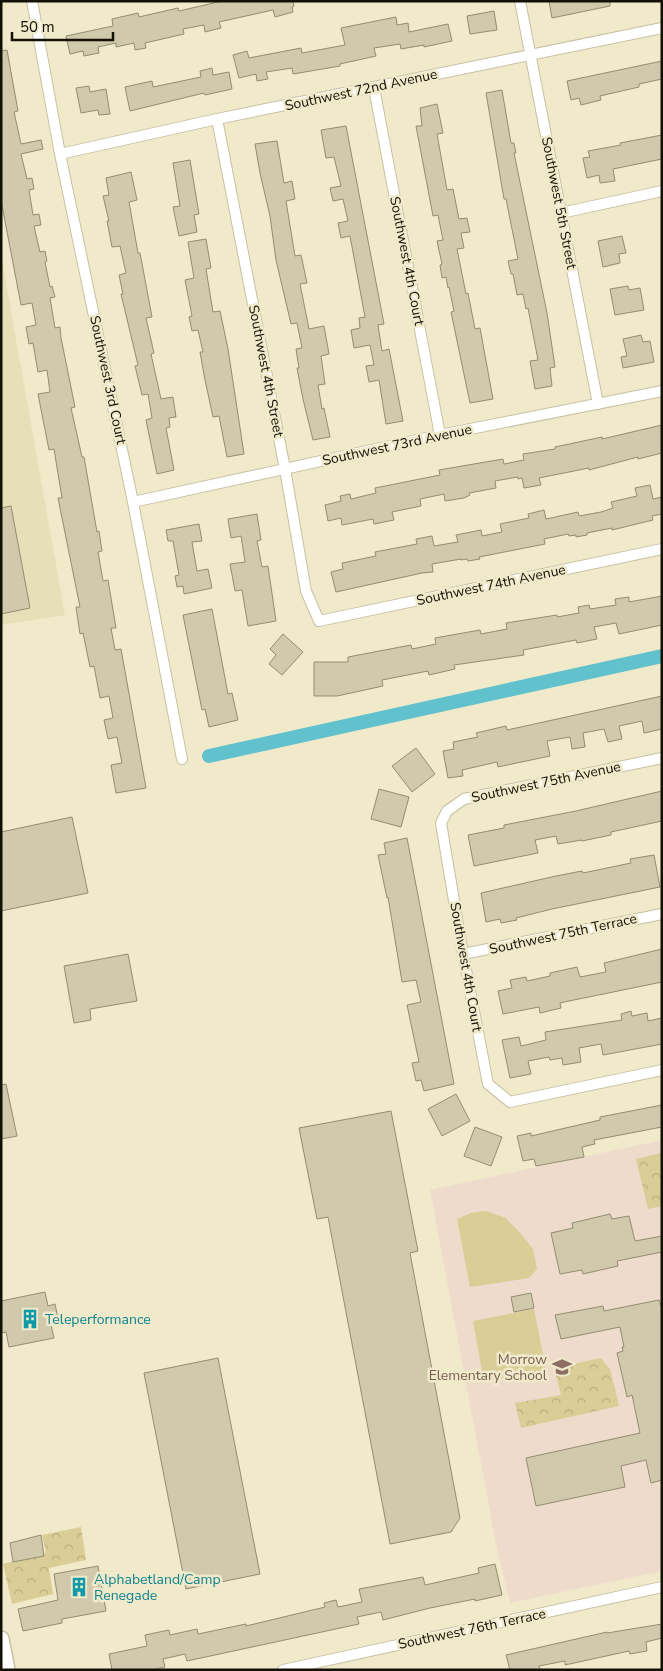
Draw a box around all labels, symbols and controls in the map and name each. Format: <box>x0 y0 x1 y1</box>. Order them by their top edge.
scale bar <box>12 10 114 42</box>
text: 50 m <box>20 17 55 37</box>
street label: Southwest 72nd Avenue <box>283 65 439 115</box>
street label: Southwest 5th Street <box>537 135 581 271</box>
street label: Southwest 4th Court <box>385 195 429 327</box>
street label: Southwest 4th Street <box>244 303 288 439</box>
street label: Southwest 3rd Court <box>85 314 131 446</box>
street label: Southwest 73rd Avenue <box>320 420 474 470</box>
street label: Southwest 74th Avenue <box>415 560 567 610</box>
street label: Southwest 75th Avenue <box>470 757 622 807</box>
street label: Southwest 4th Court <box>445 901 487 1033</box>
street label: Southwest 75th Terrace <box>487 909 639 959</box>
building icon: Teleperformance <box>19 1308 41 1330</box>
place label: Teleperformance <box>45 1310 151 1329</box>
place label: Morrow Elementary School <box>429 1350 548 1385</box>
school or university icon: Morrow Elementary School <box>551 1356 573 1378</box>
place label: Alphabetland/Camp Renegade <box>94 1570 221 1605</box>
building icon: Alphabetland/Camp Renegade <box>68 1576 90 1598</box>
street label: Southwest 76th Terrace <box>396 1604 548 1654</box>

